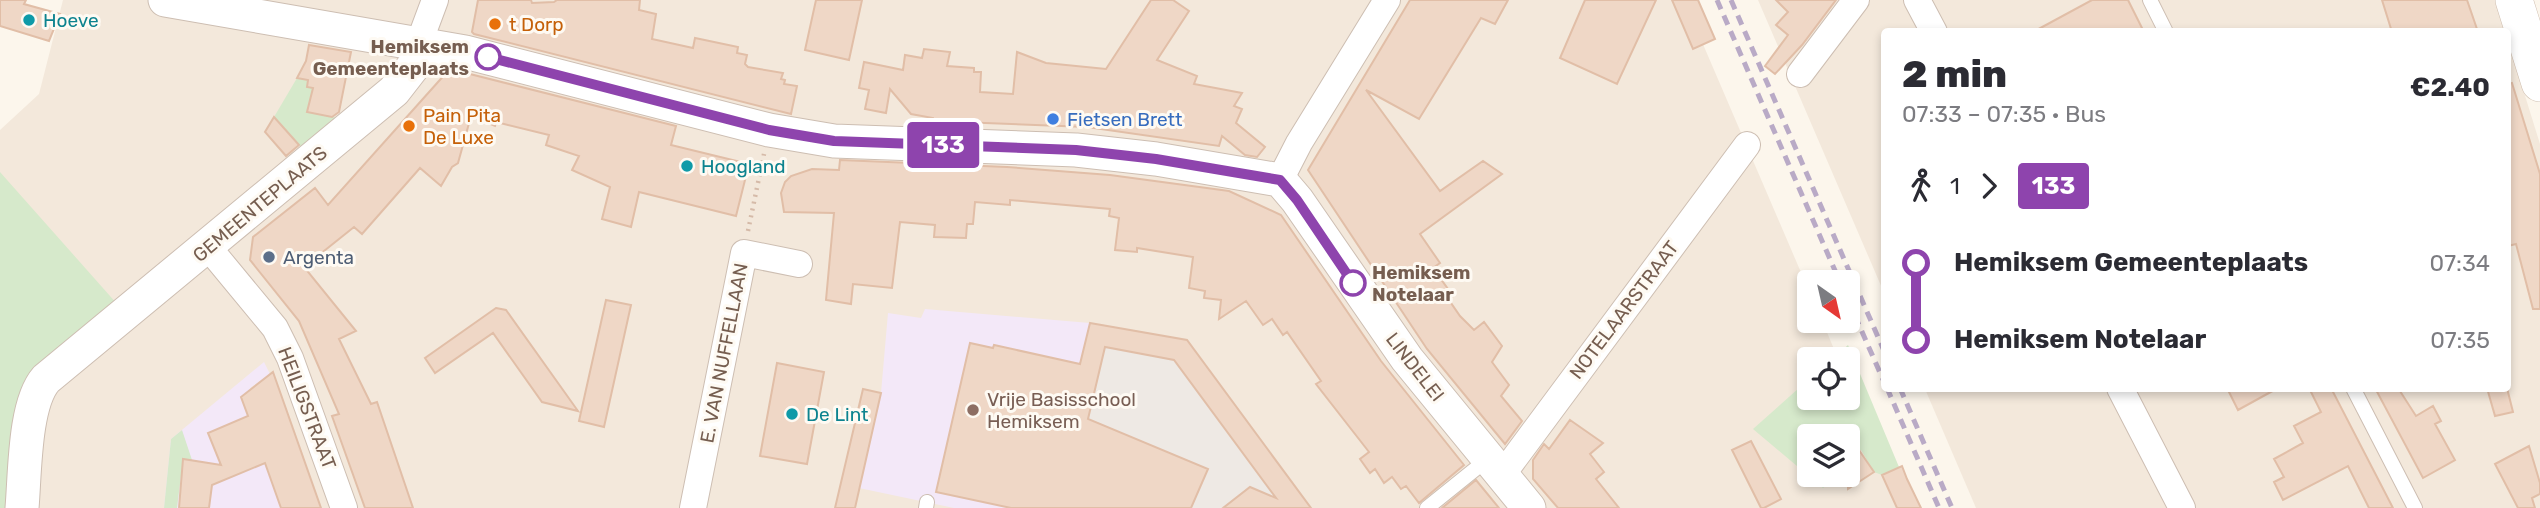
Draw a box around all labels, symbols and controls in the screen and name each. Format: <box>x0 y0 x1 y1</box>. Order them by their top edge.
place label: Hoeve <box>43 9 99 32</box>
marker: Hoeve <box>21 12 37 28</box>
place label: t Dorp <box>509 13 564 36</box>
marker: t Dorp <box>487 16 503 32</box>
place label: Hemiksem Gemeenteplaats <box>313 35 469 80</box>
marker: Hemiksem Gemeenteplaats <box>475 44 501 70</box>
text: 2 min <box>1902 51 2007 97</box>
text: €2.40 <box>2410 72 2490 103</box>
text: 07:33 – 07:35 · Bus <box>1902 100 2106 128</box>
place label: Pain Pita De Luxe <box>423 104 501 149</box>
place label: Fietsen Brett <box>1067 108 1183 131</box>
marker: Fietsen Brett <box>1045 111 1061 127</box>
marker: Pain Pita De Luxe <box>401 118 417 134</box>
line badge: 133 <box>903 122 983 168</box>
text: 133 <box>921 131 965 159</box>
street label: GEMEENTEPLAATS <box>188 141 332 267</box>
place label: Hoogland <box>701 155 786 178</box>
marker: Hoogland <box>679 158 695 174</box>
icon: walk <box>1902 167 1940 205</box>
icon: forward <box>1970 167 2008 205</box>
text: 1 <box>1950 172 1960 200</box>
text: 133 <box>2032 172 2075 200</box>
street label: NOTELAARSTRAAT <box>1565 236 1683 384</box>
place label: Argenta <box>283 246 354 269</box>
text: Hemiksem Gemeenteplaats <box>1954 247 2308 278</box>
marker: Argenta <box>261 249 277 265</box>
text: 07:34 <box>2430 249 2490 277</box>
street label: E. VAN NUFFELLAAN <box>695 261 753 445</box>
place label: Hemiksem Notelaar <box>1372 261 1470 306</box>
marker: Hemiksem Notelaar <box>1340 270 1366 296</box>
north arrow <box>1797 270 1860 332</box>
map controls <box>1797 270 1860 487</box>
text: Hemiksem Notelaar <box>1954 324 2206 355</box>
text: 07:35 <box>2430 326 2490 354</box>
street label: LINDELEI <box>1381 328 1449 406</box>
street label: HEILIGSTRAAT <box>273 344 341 472</box>
button: locate <box>1797 347 1860 410</box>
place label: Vrije Basisschool Hemiksem <box>987 388 1136 433</box>
marker: Vrije Basisschool Hemiksem <box>965 402 981 418</box>
place label: De Lint <box>806 403 869 426</box>
marker: De Lint <box>784 406 800 422</box>
button: layers <box>1797 424 1860 487</box>

